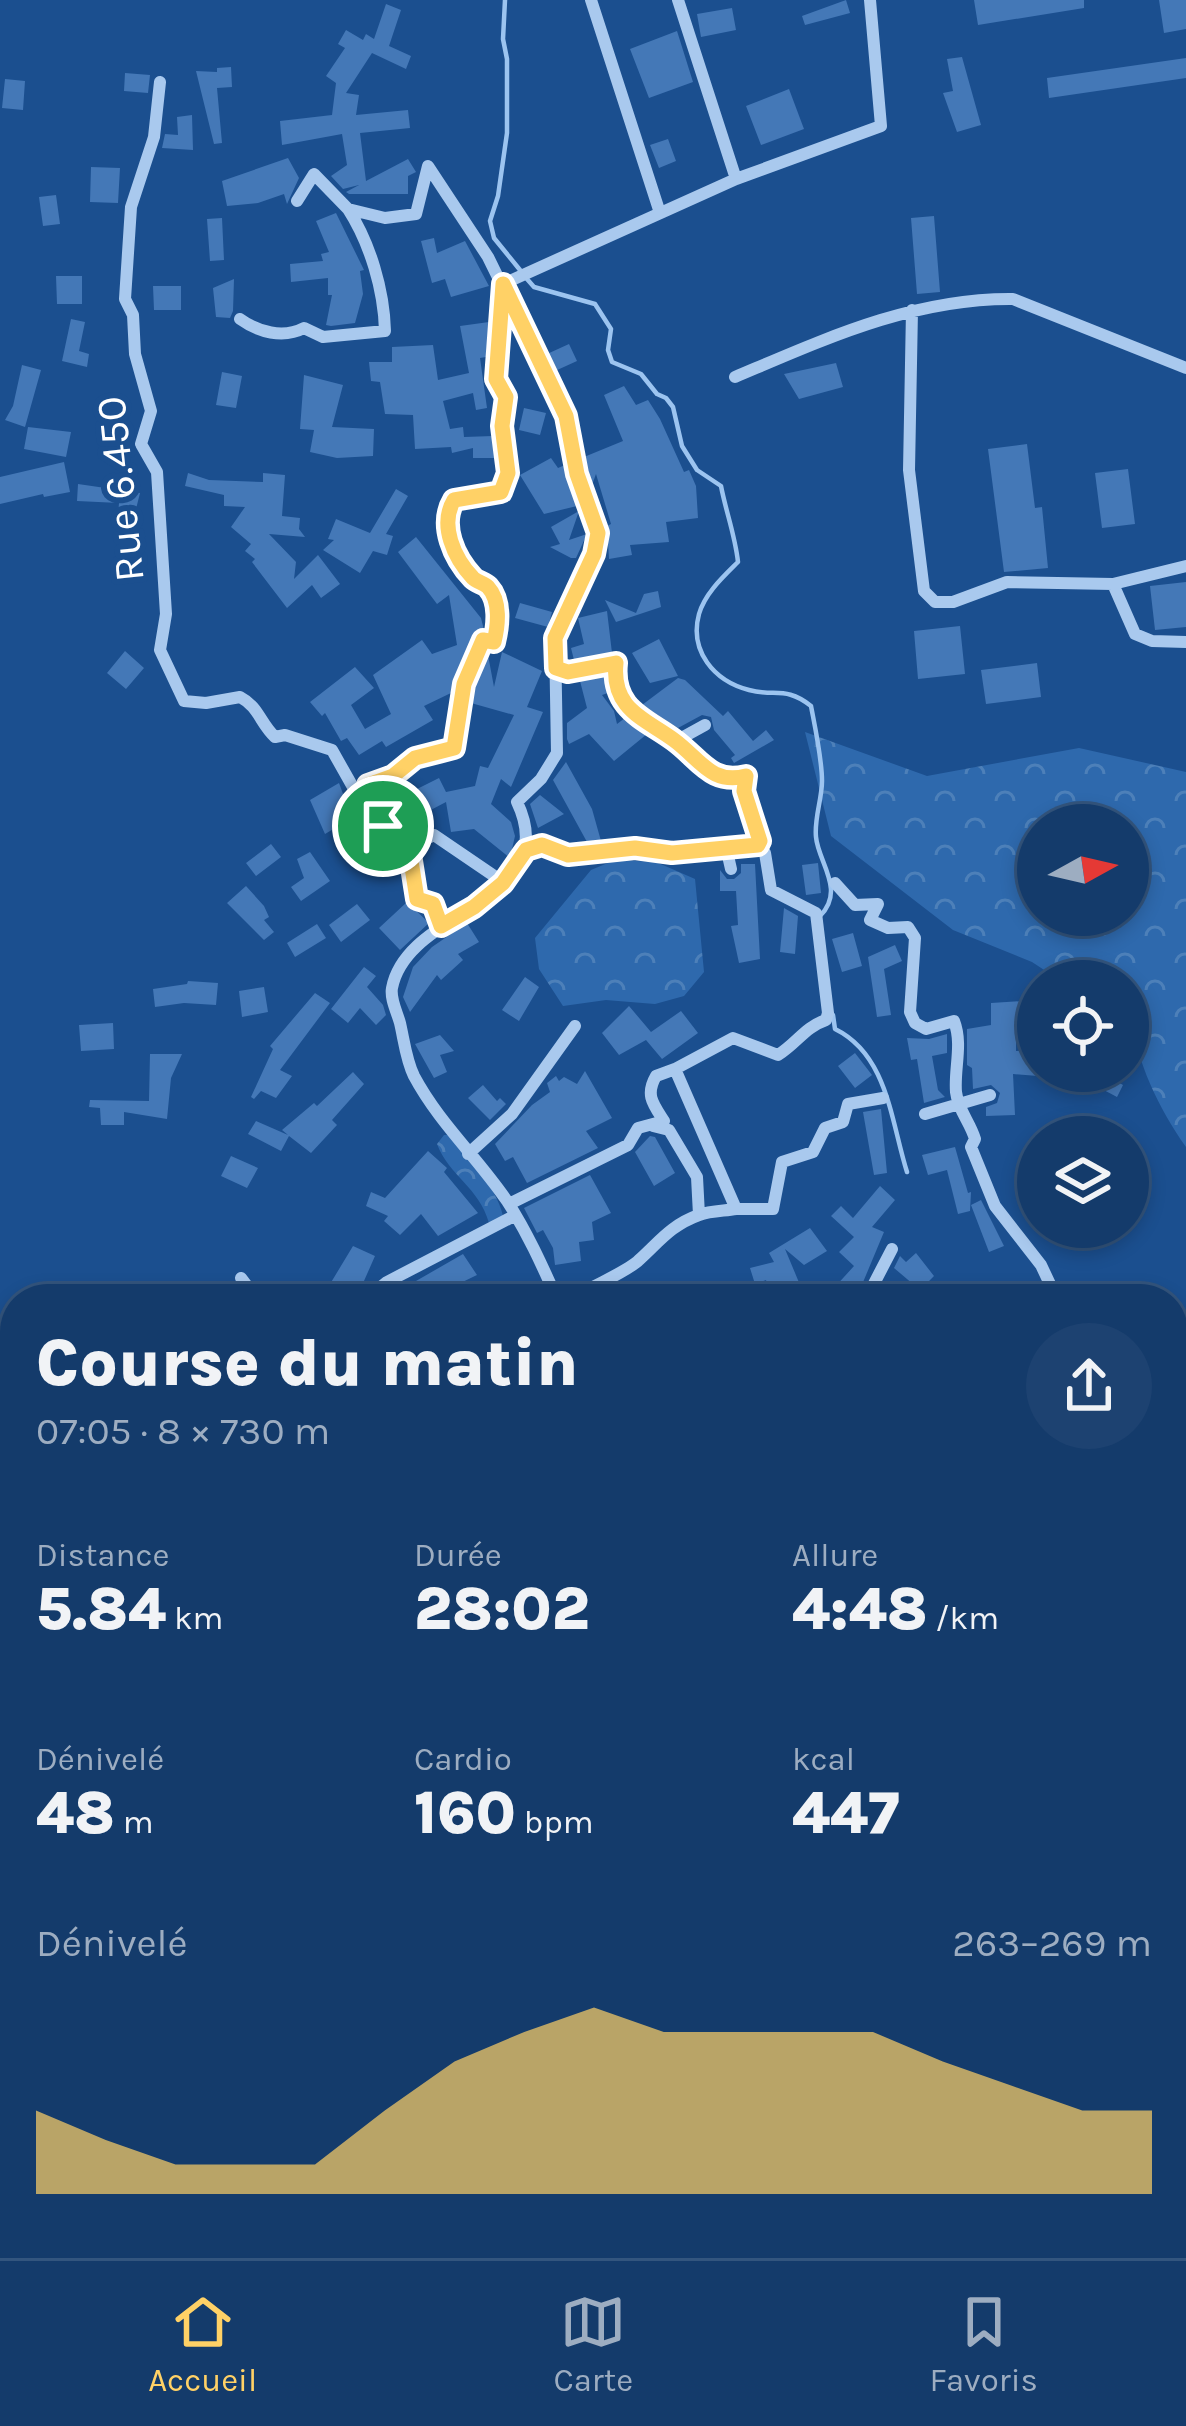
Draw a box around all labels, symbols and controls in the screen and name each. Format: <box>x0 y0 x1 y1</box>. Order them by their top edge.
street label: Rue 6.450 <box>85 394 155 584</box>
pin <box>332 775 434 877</box>
icon: arrive <box>350 793 416 859</box>
north arrow <box>1017 804 1149 936</box>
map controls <box>1017 804 1149 1248</box>
button: locate <box>1017 960 1149 1092</box>
button: layers <box>1017 1116 1149 1248</box>
button: share <box>1026 1323 1152 1449</box>
text: Course du matin <box>36 1324 578 1402</box>
text: 07:05 · 8 × 730 m <box>36 1408 330 1454</box>
text: Distance <box>36 1536 169 1574</box>
text: Durée <box>414 1536 502 1574</box>
text: Allure <box>792 1536 878 1574</box>
text: 5.84 <box>36 1574 166 1644</box>
text: 28:02 <box>414 1574 590 1644</box>
text: 4:48 <box>792 1574 927 1644</box>
text: km <box>166 1599 223 1637</box>
text: /km <box>927 1599 999 1637</box>
text: Dénivelé <box>36 1740 164 1778</box>
text: Cardio <box>414 1740 512 1778</box>
text: kcal <box>792 1740 855 1778</box>
text: 48 <box>36 1778 115 1848</box>
text: 160 <box>414 1778 516 1848</box>
text: 447 <box>792 1778 900 1848</box>
text: m <box>115 1803 154 1841</box>
text: bpm <box>516 1803 594 1841</box>
text: Dénivelé <box>36 1920 188 1966</box>
text: 263–269 m <box>952 1920 1152 1966</box>
tab: Accueil <box>148 2289 257 2399</box>
tab: Carte <box>553 2289 633 2399</box>
tab: Favoris <box>929 2289 1038 2399</box>

